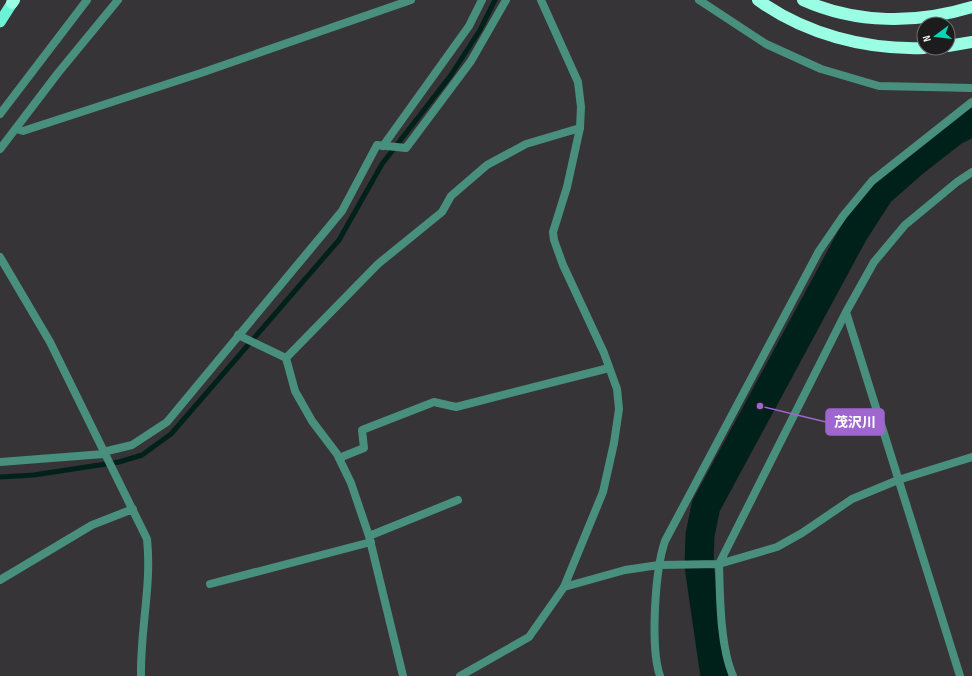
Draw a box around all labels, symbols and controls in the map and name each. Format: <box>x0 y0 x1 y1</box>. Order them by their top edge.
north arrow <box>916 16 956 56</box>
text: N <box>920 34 934 43</box>
callout: 茂沢川 <box>826 409 884 435</box>
text: 茂沢川 <box>834 414 876 431</box>

